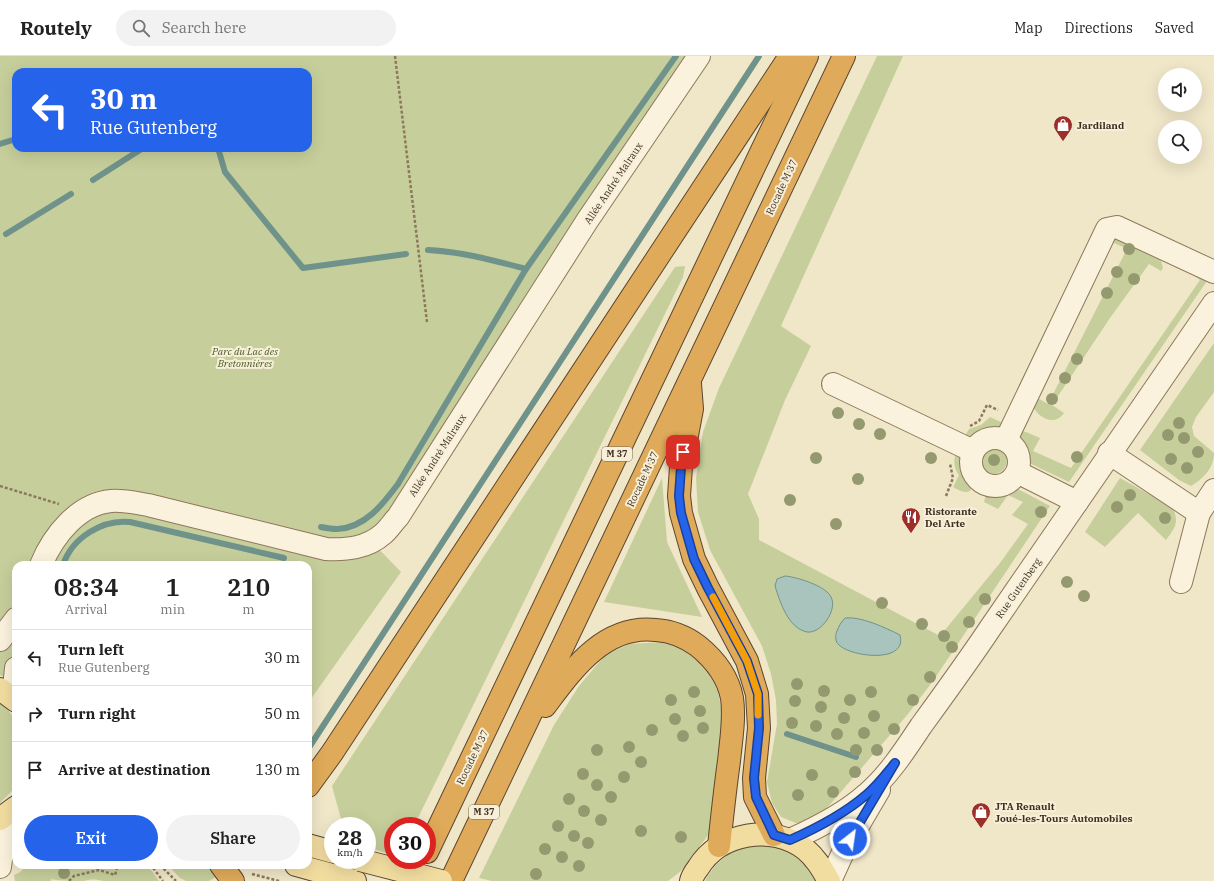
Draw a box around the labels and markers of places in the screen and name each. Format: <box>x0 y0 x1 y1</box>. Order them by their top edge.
shop icon: Jardiland <box>1052 114 1074 142</box>
place label: Jardiland <box>1077 119 1125 132</box>
pin <box>666 435 700 469</box>
place label: Ristorante Del Arte <box>925 505 977 530</box>
restaurant icon: Ristorante Del Arte <box>900 506 922 534</box>
place label: JTA Renault Joué-les-Tours Automobiles <box>995 800 1133 825</box>
shop icon: JTA Renault Joué-les-Tours Automobiles <box>970 801 992 829</box>

